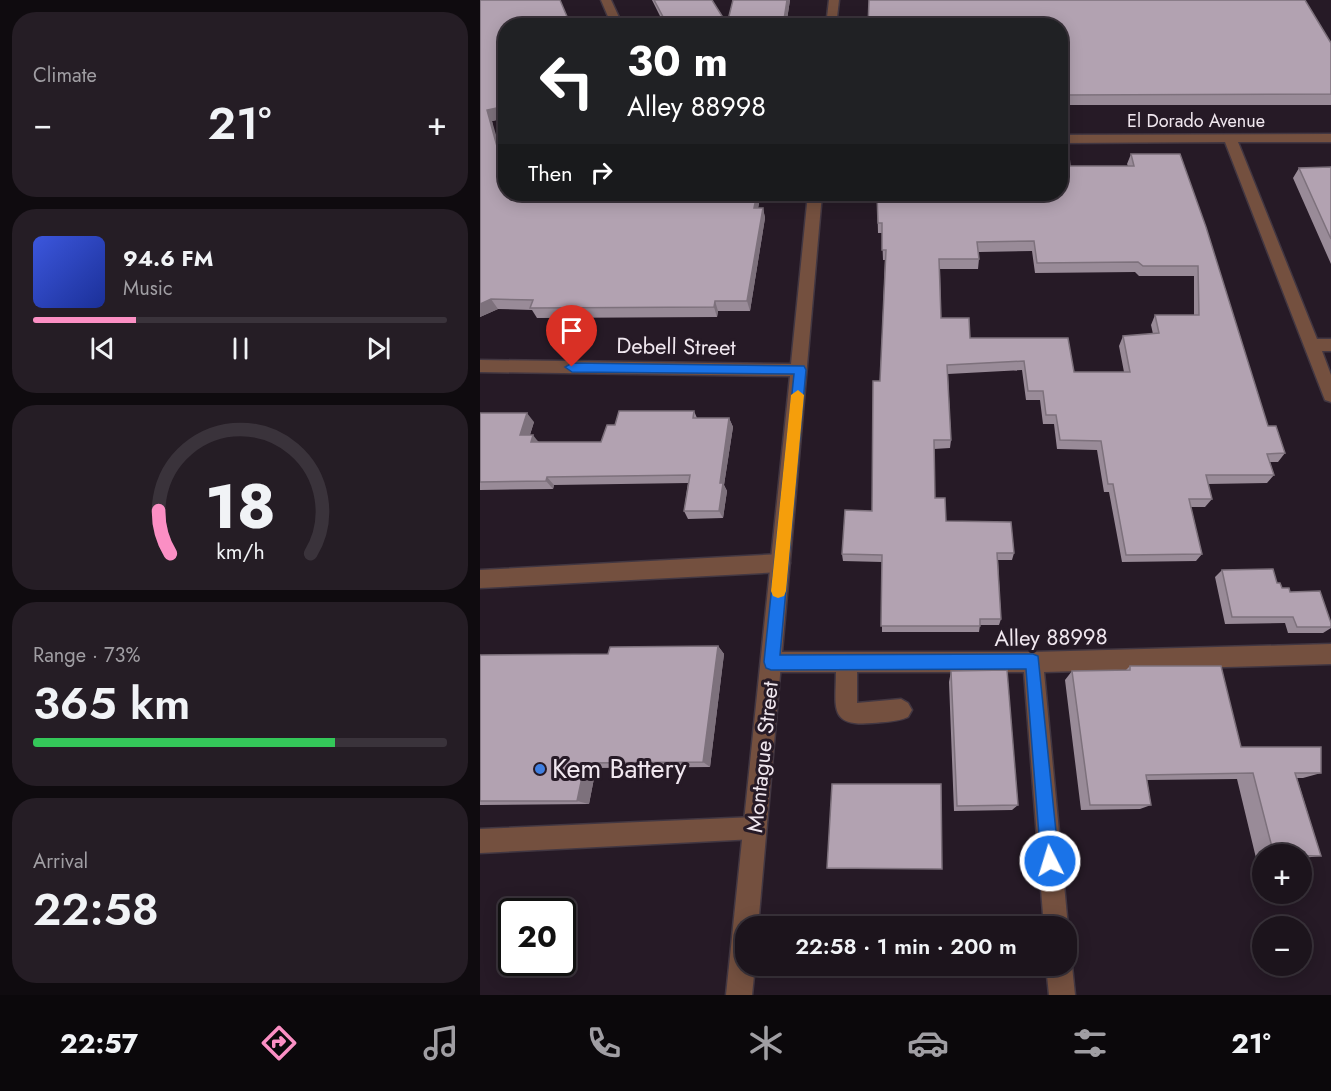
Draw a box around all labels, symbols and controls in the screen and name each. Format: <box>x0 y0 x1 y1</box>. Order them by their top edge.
text: 30 m <box>627 31 728 92</box>
icon: left <box>528 42 606 120</box>
text: Climate <box>33 61 97 90</box>
text: Alley 88998 <box>627 87 766 126</box>
text: 21° <box>208 91 271 156</box>
text: − <box>33 100 52 147</box>
text: + <box>427 100 447 147</box>
street label: El Dorado Avenue <box>1127 108 1265 134</box>
icon: right <box>585 156 618 189</box>
text: Then <box>528 157 573 189</box>
text: 94.6 FM <box>123 242 213 274</box>
text: Music <box>123 274 173 303</box>
pin <box>546 305 597 367</box>
icon: arrive <box>555 314 588 347</box>
street label: Debell Street <box>616 329 737 363</box>
icon: previous <box>86 332 119 365</box>
icon: pause <box>224 332 257 365</box>
icon: next <box>362 332 395 365</box>
text: 18 <box>205 462 275 552</box>
text: km/h <box>216 537 264 568</box>
street label: Alley 88998 <box>994 620 1108 654</box>
text: Range · 73% <box>33 641 140 670</box>
text: 365 km <box>33 671 190 736</box>
street label: Montague Street <box>738 679 786 834</box>
place label: Kem Battery <box>552 749 686 788</box>
marker: Kem Battery <box>533 762 547 776</box>
position arrow <box>1018 829 1082 893</box>
map controls <box>1252 844 1312 976</box>
button: + <box>1252 844 1312 904</box>
text: Arrival <box>33 847 88 876</box>
text: 22:58 <box>33 877 159 942</box>
speed limit sign: 20 <box>498 898 576 976</box>
button: − <box>1252 916 1312 976</box>
text: 22:58 · 1 min · 200 m <box>795 930 1017 962</box>
icon: directions <box>258 1022 300 1064</box>
icon: music <box>420 1022 462 1064</box>
icon: phone <box>583 1022 625 1064</box>
icon: climate <box>745 1022 787 1064</box>
icon: car <box>907 1022 949 1064</box>
icon: filters <box>1069 1022 1111 1064</box>
text: 22:57 <box>60 1024 138 1063</box>
text: 21° <box>1231 1024 1271 1063</box>

